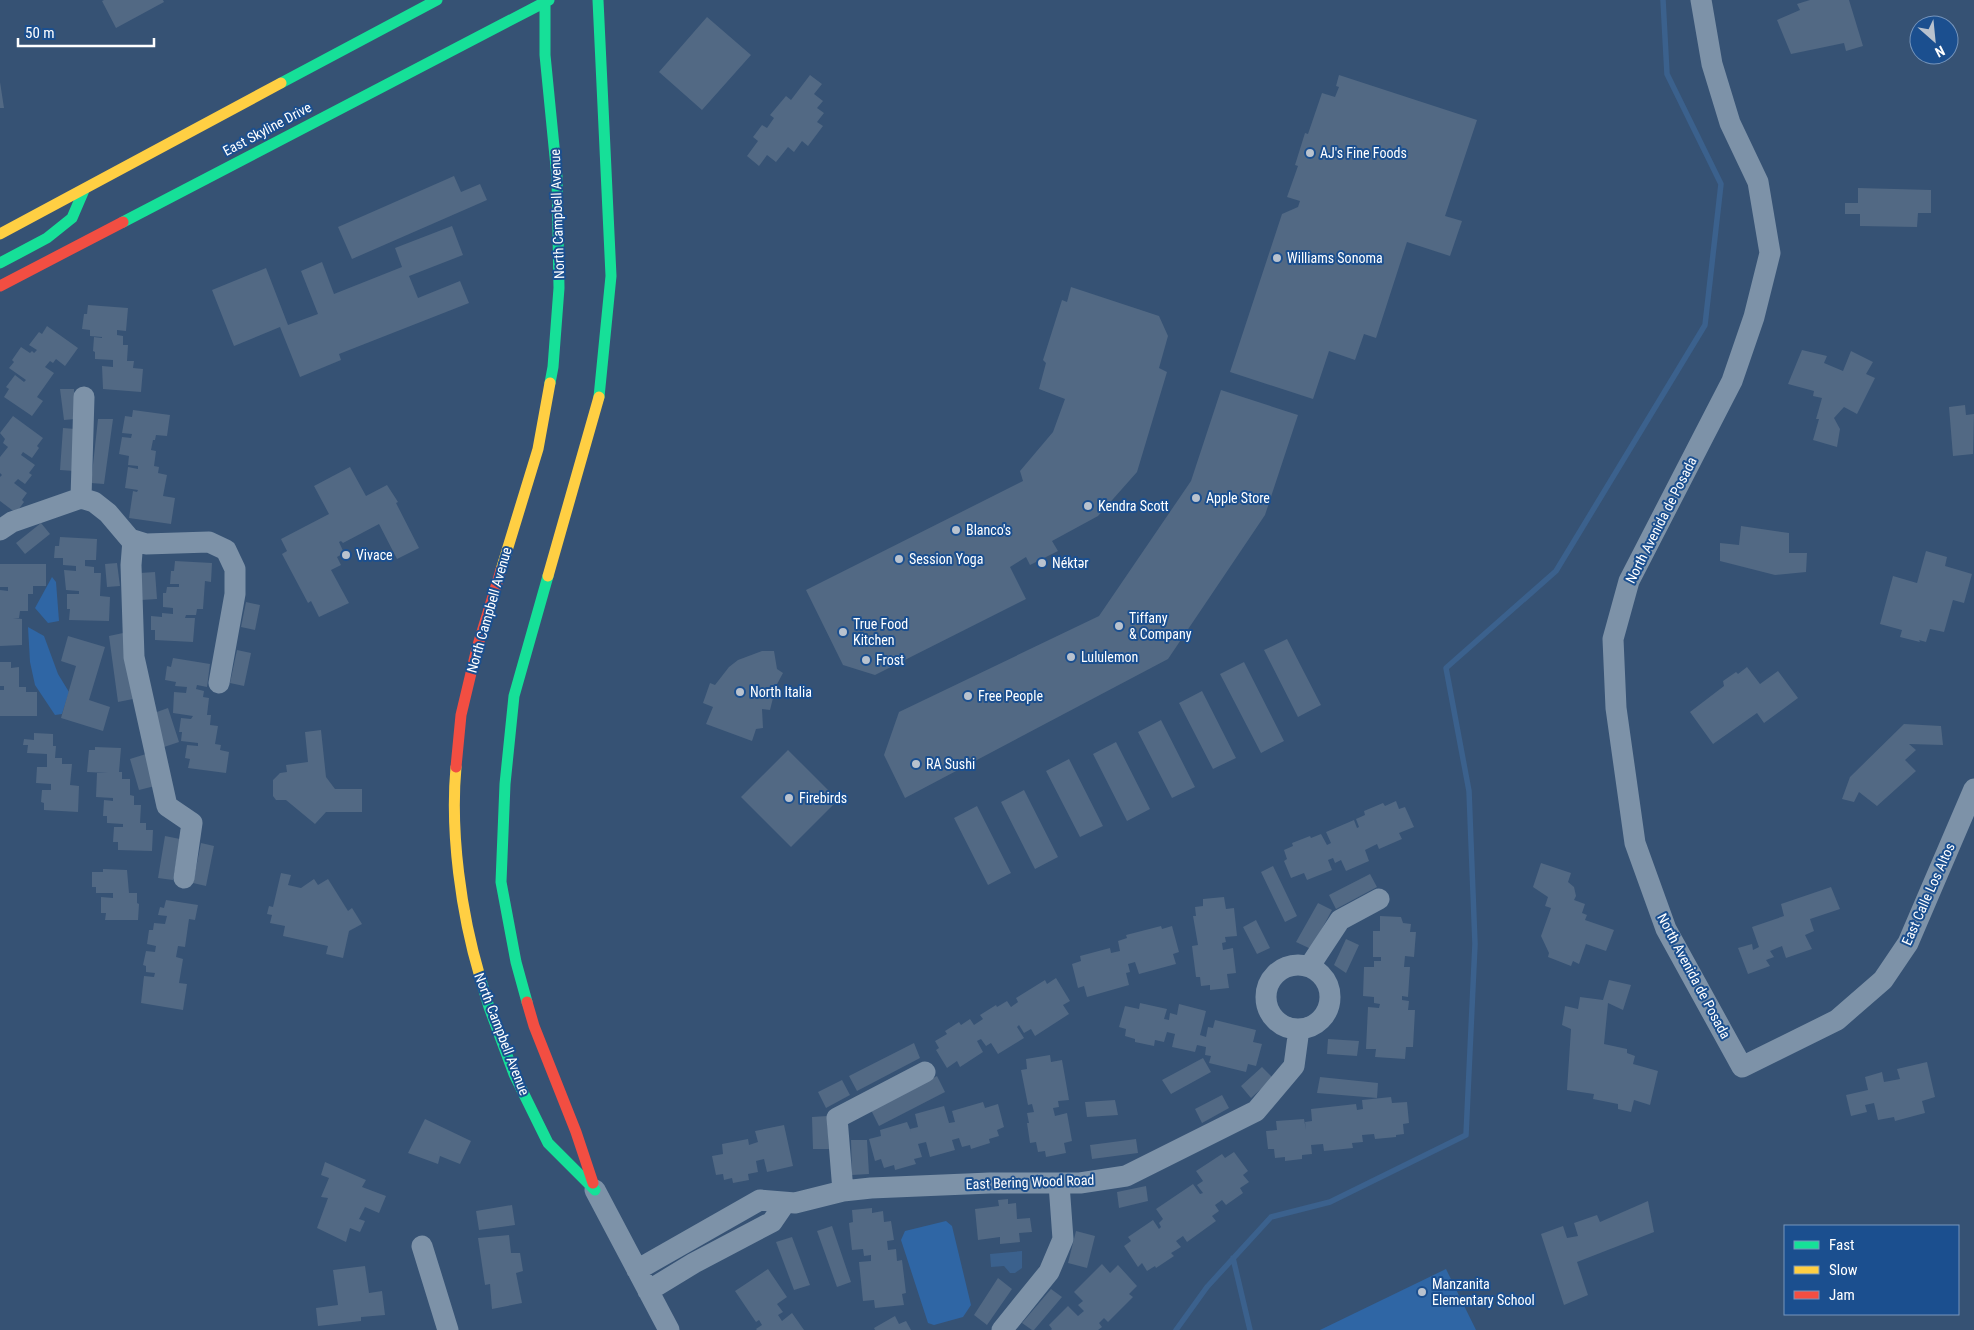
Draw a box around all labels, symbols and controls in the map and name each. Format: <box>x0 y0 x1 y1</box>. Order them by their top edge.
scale bar <box>18 15 154 47</box>
north arrow <box>1909 15 1959 65</box>
text: 50 m <box>25 24 55 42</box>
text: N <box>1932 43 1947 61</box>
street label: East Skyline Drive <box>220 99 314 159</box>
place label: AJ's Fine Foods <box>1320 145 1407 161</box>
marker: AJ's Fine Foods <box>1304 147 1316 159</box>
street label: North Campbell Avenue <box>547 148 567 279</box>
place label: Williams Sonoma <box>1287 250 1383 266</box>
marker: Williams Sonoma <box>1271 252 1283 264</box>
street label: North Avenida de Posada <box>1622 454 1700 586</box>
place label: Apple Store <box>1206 490 1270 506</box>
marker: Apple Store <box>1190 492 1202 504</box>
place label: Kendra Scott <box>1098 498 1169 514</box>
marker: Kendra Scott <box>1082 500 1094 512</box>
place label: Blanco's <box>966 522 1011 538</box>
marker: Blanco's <box>950 524 962 536</box>
street label: North Campbell Avenue <box>463 545 515 675</box>
place label: Vivace <box>356 547 393 563</box>
marker: Vivace <box>340 549 352 561</box>
place label: Session Yoga <box>909 551 983 567</box>
marker: Session Yoga <box>893 553 905 565</box>
place label: Néktər <box>1052 555 1088 571</box>
marker: Néktər <box>1036 557 1048 569</box>
place label: Tiffany & Company <box>1129 610 1192 642</box>
place label: True Food Kitchen <box>853 616 908 648</box>
marker: Tiffany & Company <box>1113 620 1125 632</box>
marker: True Food Kitchen <box>837 626 849 638</box>
place label: Lululemon <box>1081 649 1138 665</box>
marker: Lululemon <box>1065 651 1077 663</box>
place label: Frost <box>876 652 904 668</box>
marker: Frost <box>860 654 872 666</box>
place label: North Italia <box>750 684 812 700</box>
marker: North Italia <box>734 686 746 698</box>
place label: Free People <box>978 688 1043 704</box>
marker: Free People <box>962 690 974 702</box>
place label: RA Sushi <box>926 756 975 772</box>
marker: RA Sushi <box>910 758 922 770</box>
place label: Firebirds <box>799 790 847 806</box>
marker: Firebirds <box>783 792 795 804</box>
street label: East Calle Los Altos <box>1898 840 1958 948</box>
street label: North Avenida de Posada <box>1654 911 1734 1041</box>
street label: North Campbell Avenue <box>471 970 533 1098</box>
street label: East Bering Wood Road <box>965 1172 1095 1192</box>
legend <box>1784 1225 1959 1315</box>
text: Fast <box>1829 1236 1854 1254</box>
text: Slow <box>1829 1261 1858 1279</box>
place label: Manzanita Elementary School <box>1432 1276 1535 1308</box>
marker: Manzanita Elementary School <box>1416 1286 1428 1298</box>
text: Jam <box>1829 1286 1855 1304</box>

